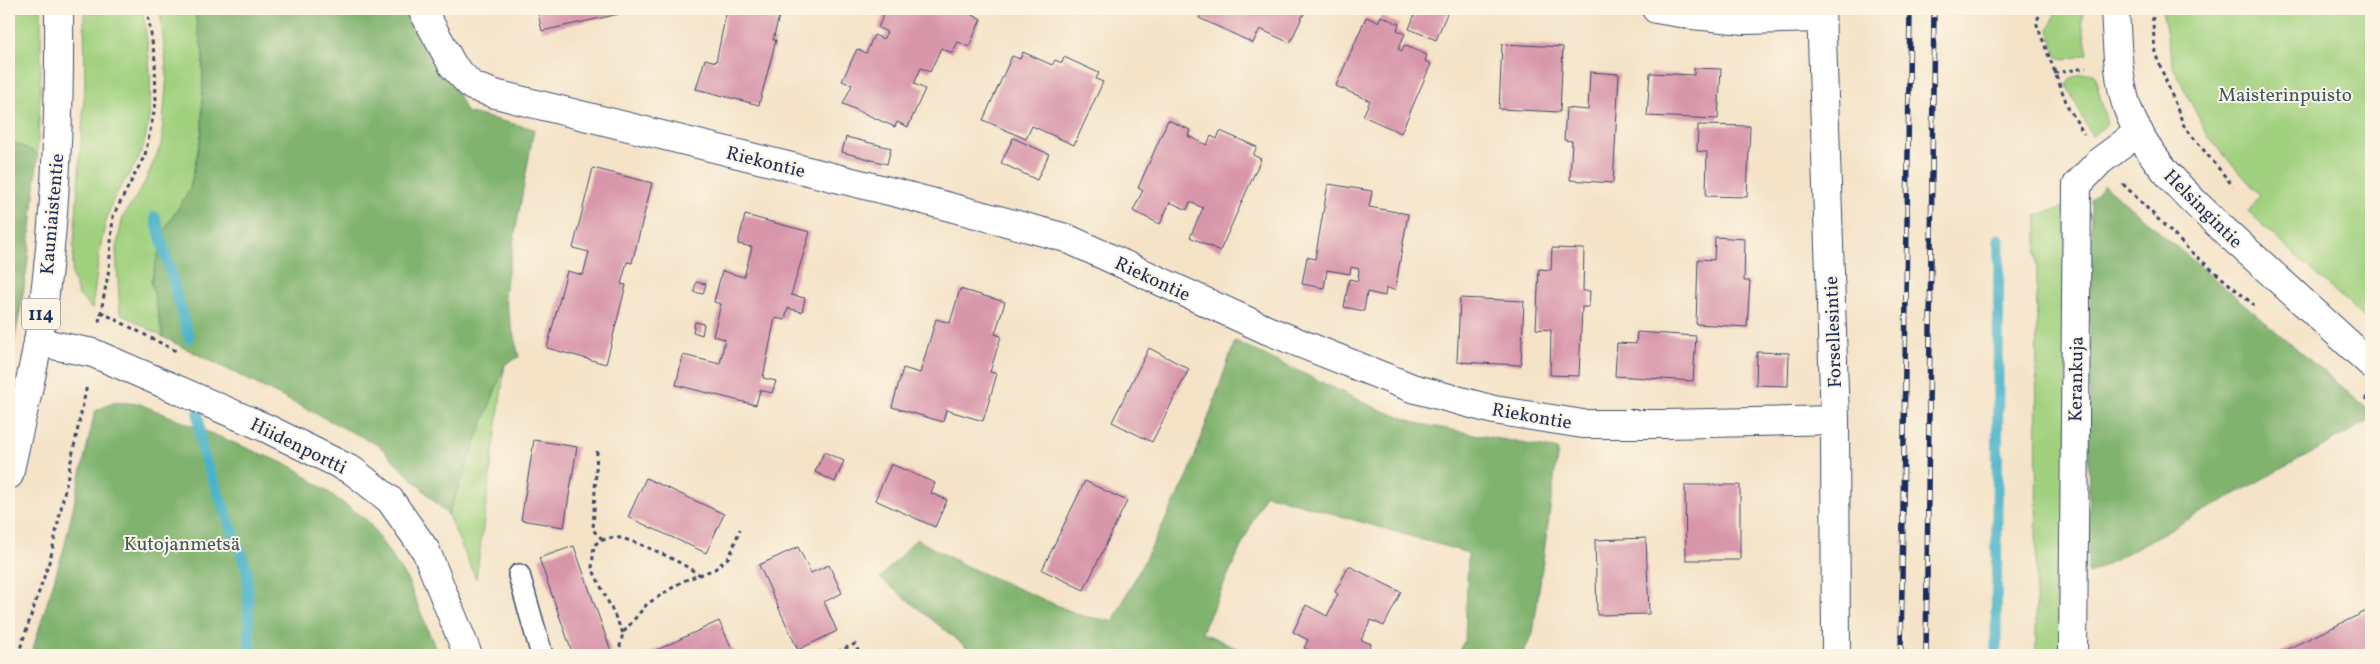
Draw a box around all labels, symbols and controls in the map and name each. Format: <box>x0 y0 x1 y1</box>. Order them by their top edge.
park label: Maisterinpuisto <box>2218 83 2352 109</box>
street label: Riekontie <box>723 141 808 185</box>
street label: Kauniaistentie <box>35 152 71 276</box>
street label: Helsingintie <box>2157 164 2248 255</box>
street label: Riekontie <box>1110 251 1194 309</box>
street label: Forsellesintie <box>1819 276 1849 388</box>
road number: 114 <box>22 298 60 329</box>
street label: Kerankuja <box>2063 336 2091 422</box>
street label: Riekontie <box>1490 397 1574 437</box>
street label: Hiidenportti <box>245 412 351 482</box>
park label: Kutojanmetsä <box>124 532 240 558</box>

